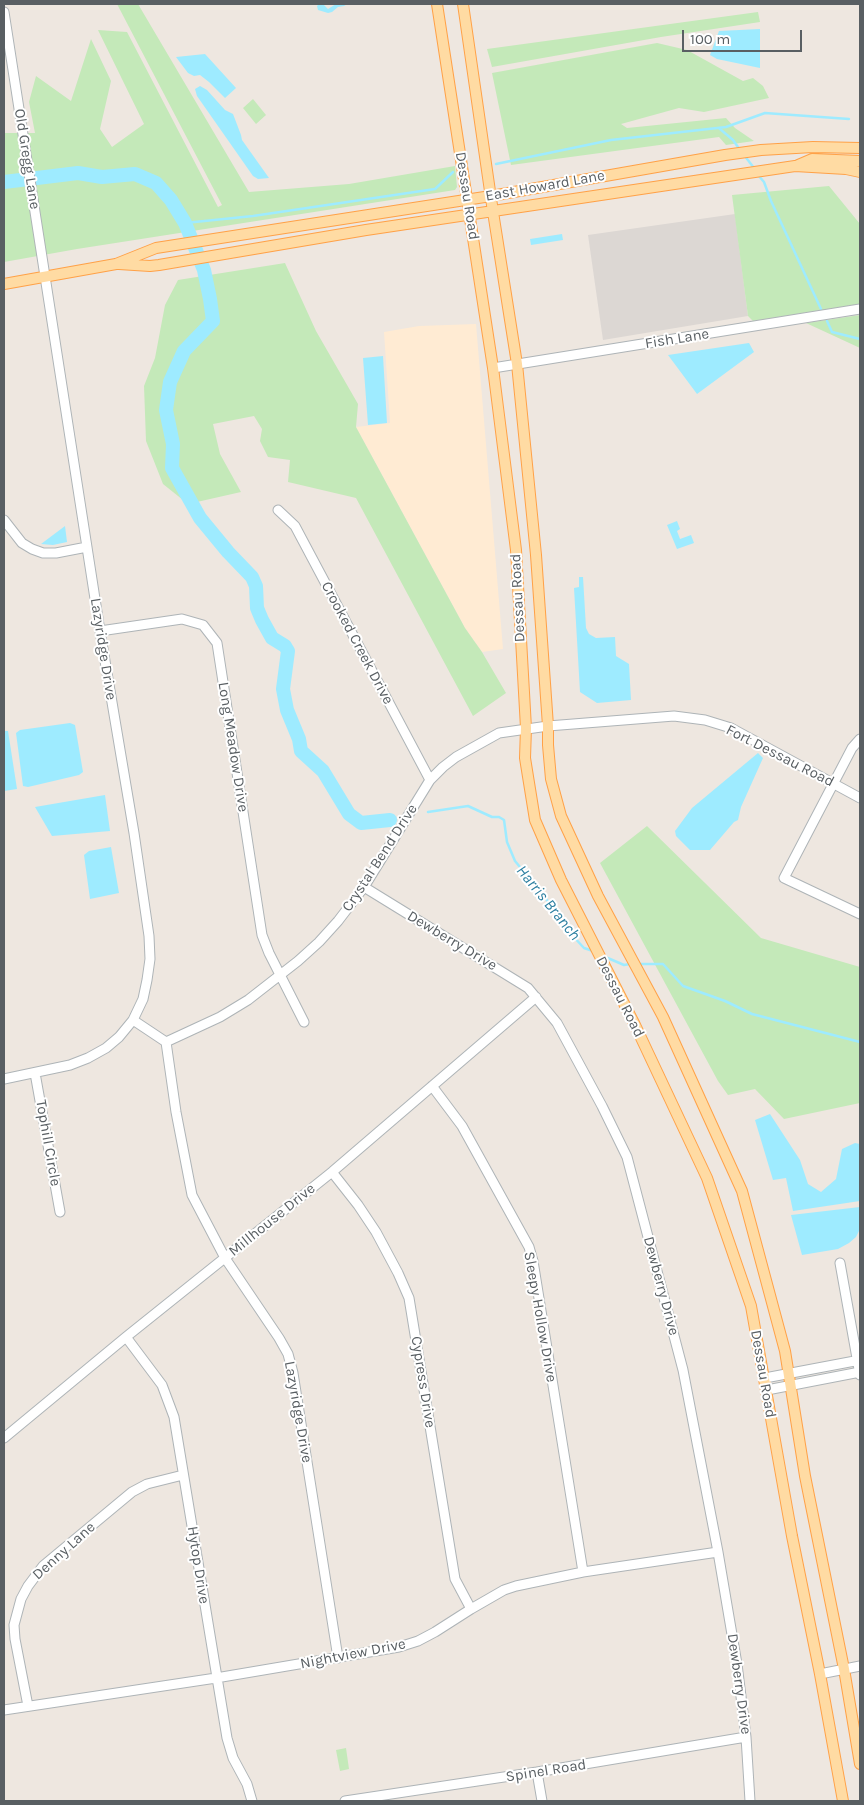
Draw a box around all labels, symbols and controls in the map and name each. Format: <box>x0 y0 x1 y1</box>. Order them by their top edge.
scale bar <box>684 20 804 52</box>
text: 100 m <box>690 30 730 48</box>
street label: Old Gregg Lane <box>10 107 44 211</box>
street label: Dessau Road <box>451 151 483 241</box>
street label: East Howard Lane <box>484 167 606 205</box>
street label: Fish Lane <box>644 325 710 353</box>
street label: Dessau Road <box>507 553 529 643</box>
street label: Crooked Creek Drive <box>317 578 397 708</box>
street label: Lazyridge Drive <box>86 597 120 701</box>
street label: Long Meadow Drive <box>214 681 252 813</box>
street label: Fort Dessau Road <box>723 721 837 791</box>
street label: Crystal Bend Drive <box>338 801 422 915</box>
water label: Harris Branch <box>512 861 584 945</box>
street label: Dewberry Drive <box>404 907 500 975</box>
street label: Dessau Road <box>592 953 648 1041</box>
street label: Tophill Circle <box>32 1098 64 1188</box>
street label: Millhouse Drive <box>225 1180 319 1260</box>
street label: Dewberry Drive <box>639 1235 683 1337</box>
street label: Sleepy Hollow Drive <box>520 1250 560 1384</box>
street label: Dessau Road <box>746 1329 780 1419</box>
street label: Cypress Drive <box>407 1335 439 1429</box>
street label: Lazyridge Drive <box>280 1360 316 1464</box>
street label: Denny Lane <box>29 1518 99 1584</box>
street label: Hytop Drive <box>183 1525 213 1605</box>
street label: Dewberry Drive <box>723 1633 755 1735</box>
street label: Nightview Drive <box>299 1635 407 1673</box>
street label: Spinel Road <box>504 1756 588 1786</box>

